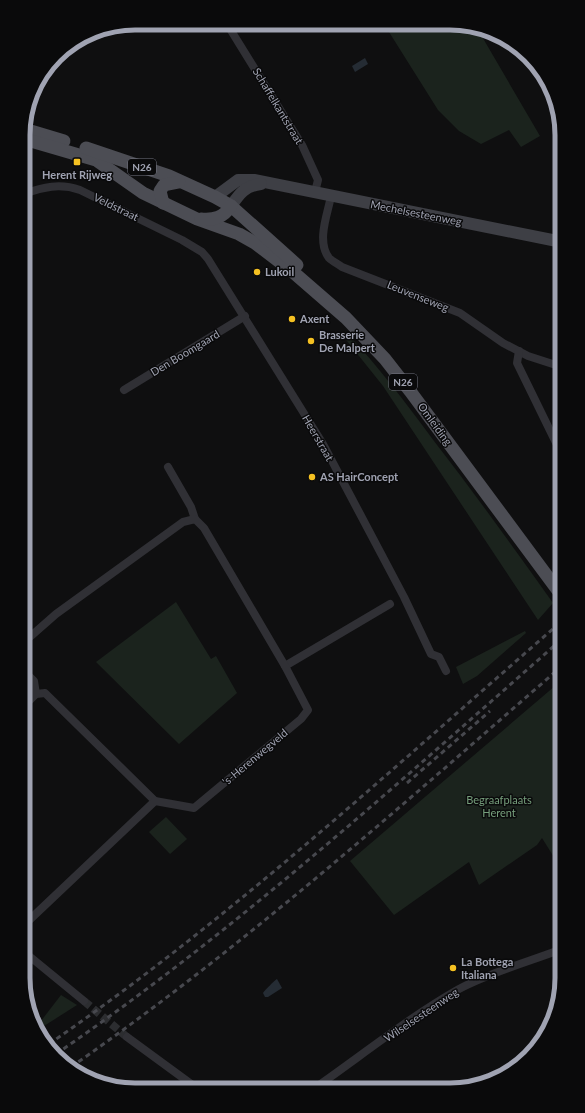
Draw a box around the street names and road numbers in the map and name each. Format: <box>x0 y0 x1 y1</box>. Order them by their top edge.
street label: Schaffelkantstraat <box>251 65 306 146</box>
road number: N26 <box>128 159 156 175</box>
street label: Veldstraat <box>92 190 141 223</box>
street label: Mechelsesteenweg <box>369 197 463 228</box>
street label: Leuvenseweg <box>385 277 451 314</box>
street label: Den Boomgaard <box>148 327 222 378</box>
road number: N26 <box>389 374 417 390</box>
street label: Omleiding <box>416 400 455 448</box>
street label: Heerstraat <box>300 412 337 463</box>
street label: 's-Herenwegveld <box>220 726 290 788</box>
street label: Wilselsesteenweg <box>381 985 461 1044</box>

